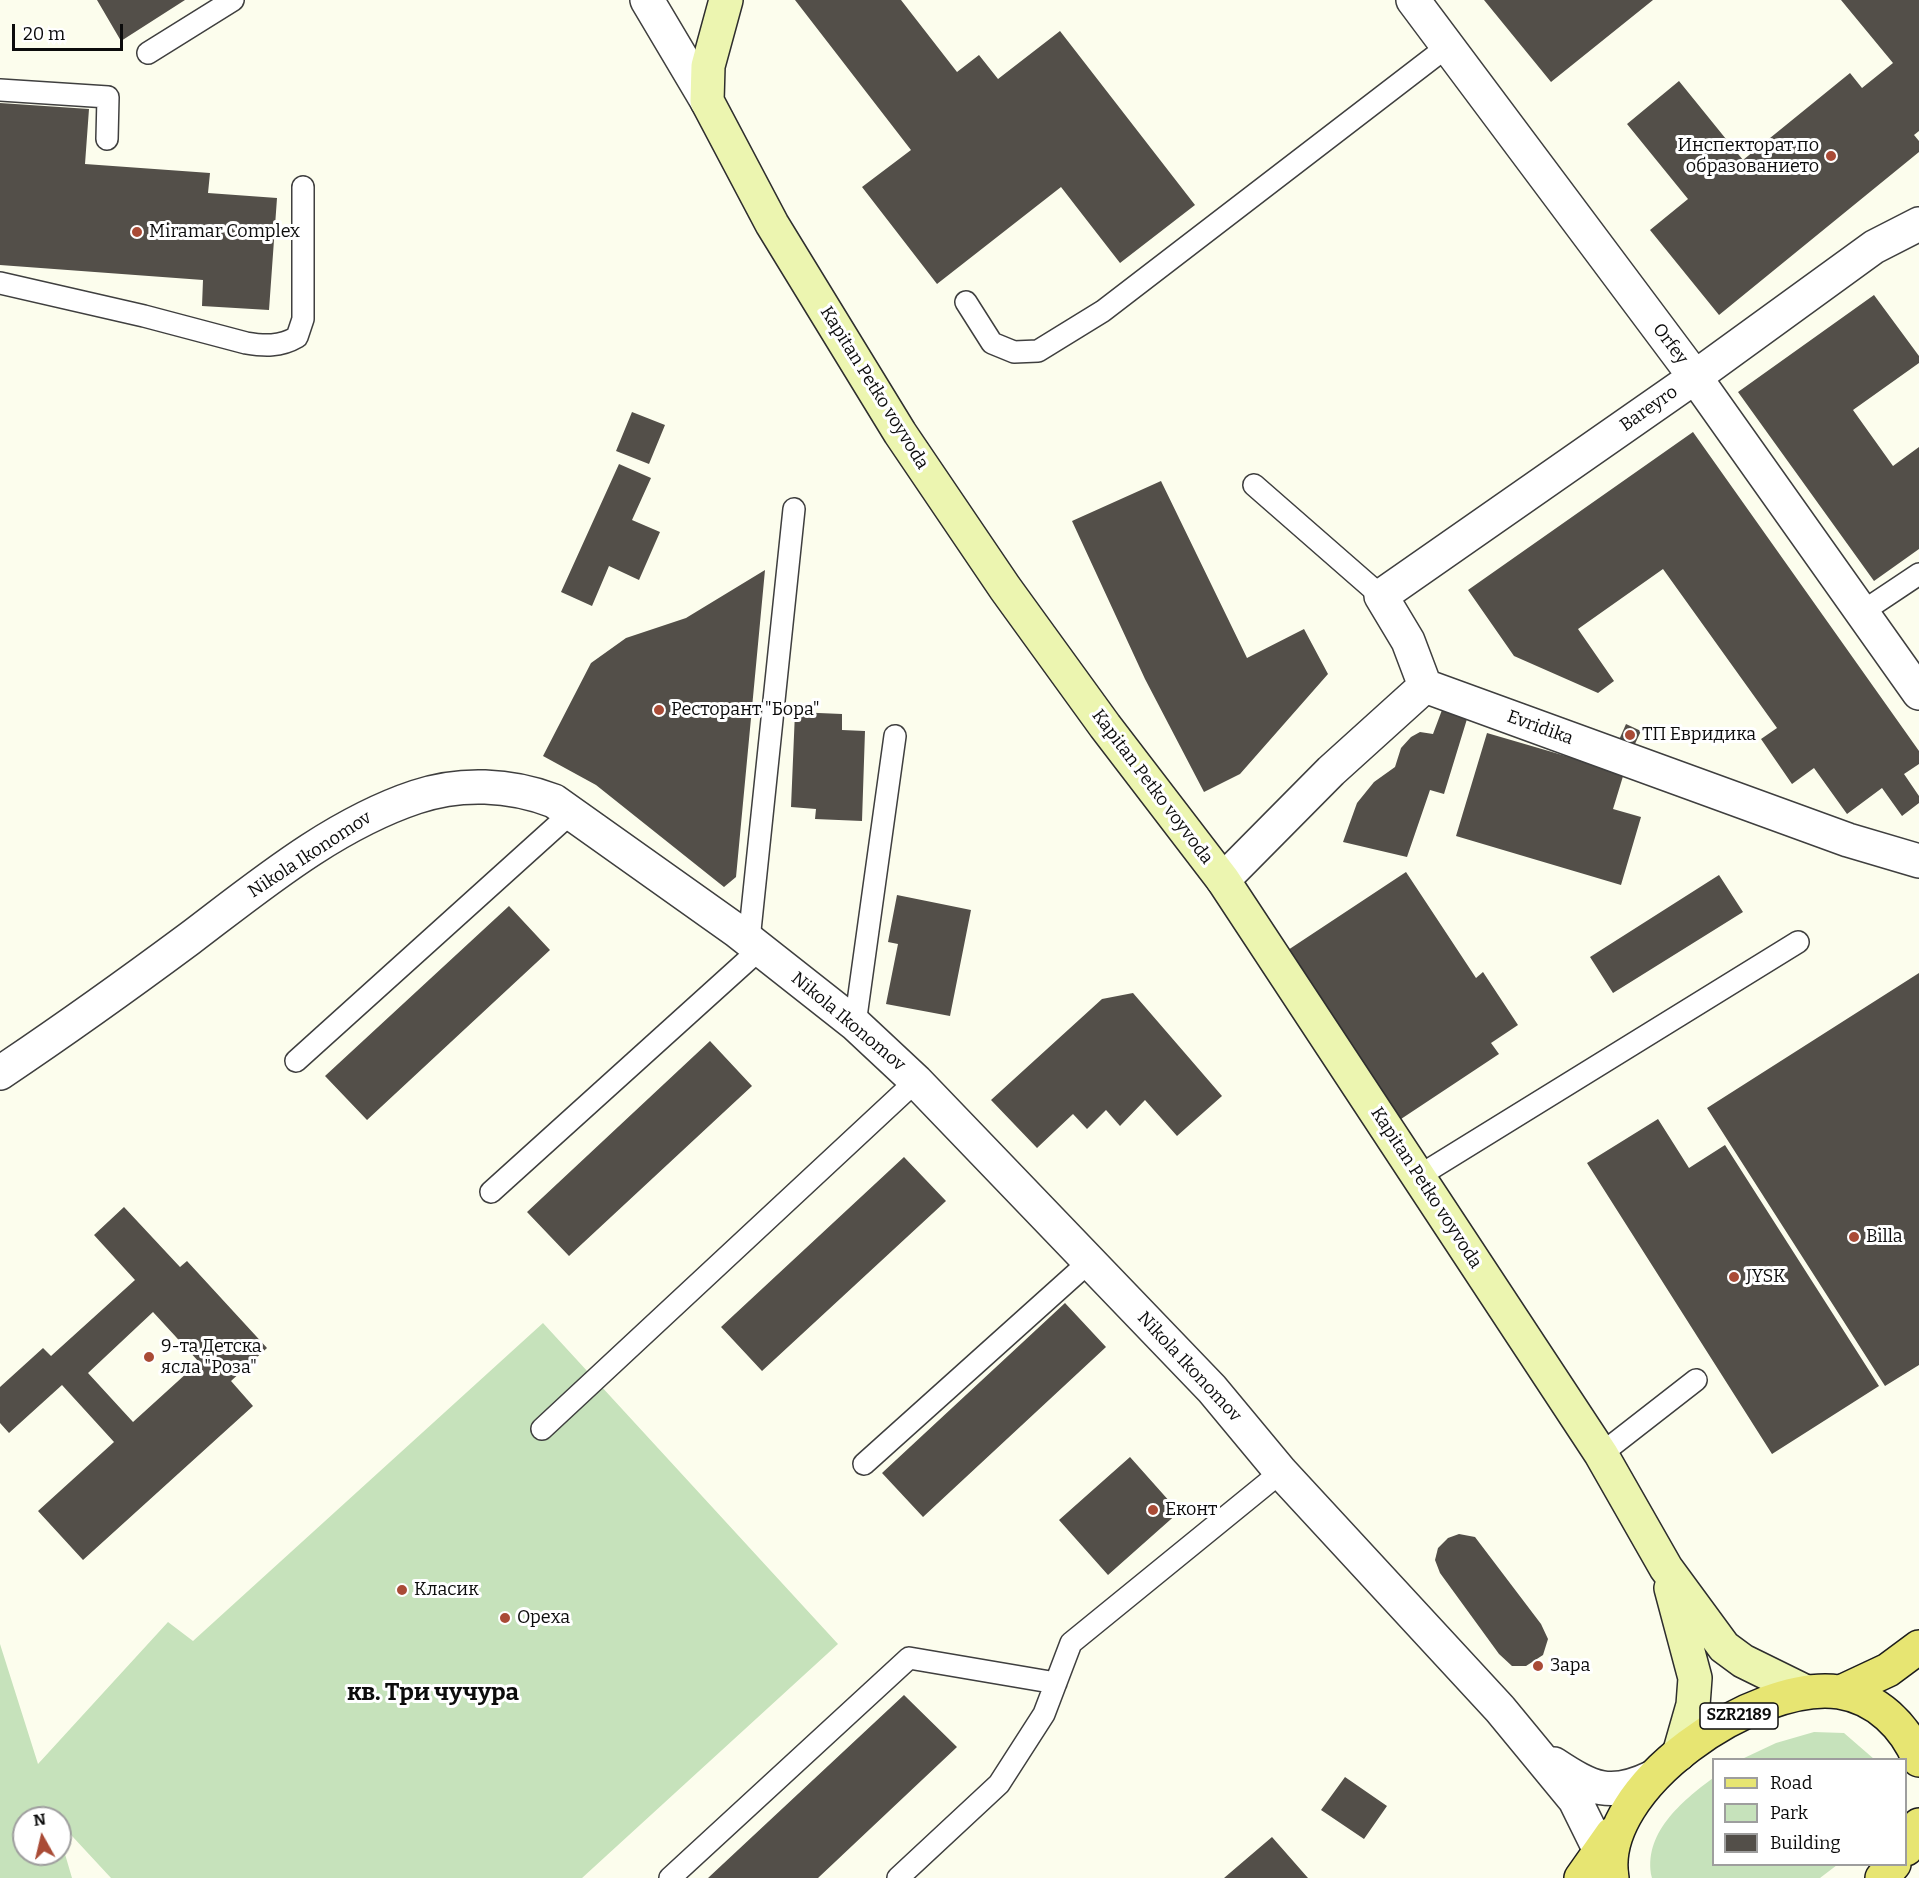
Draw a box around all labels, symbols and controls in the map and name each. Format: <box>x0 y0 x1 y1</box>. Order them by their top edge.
scale bar <box>15 12 126 50</box>
text: 20 m <box>23 23 65 45</box>
place label: Инспекторат по образованието <box>1677 135 1819 178</box>
marker: Инспекторат по образованието <box>1824 149 1838 163</box>
place label: Miramar Complex <box>149 221 300 243</box>
marker: Miramar Complex <box>130 225 144 239</box>
street label: Kapitan Petko voyvoda <box>815 303 933 473</box>
street label: Orfey <box>1648 319 1692 369</box>
street label: Bareyro <box>1616 381 1682 437</box>
place label: Ресторант "Бора" <box>671 699 820 721</box>
marker: Ресторант "Бора" <box>652 703 666 717</box>
street label: Kapitan Petko voyvoda <box>1087 705 1217 869</box>
street label: Evridika <box>1504 706 1576 750</box>
place label: ТП Евридика <box>1642 724 1756 746</box>
marker: ТП Евридика <box>1623 728 1637 742</box>
street label: Nikola Ikonomov <box>244 807 376 903</box>
street label: Nikola Ikonomov <box>786 968 910 1076</box>
street label: Kapitan Petko voyvoda <box>1366 1103 1486 1273</box>
place label: Billa <box>1866 1226 1903 1248</box>
marker: Billa <box>1847 1230 1861 1244</box>
place label: JYSK <box>1746 1266 1786 1288</box>
marker: JYSK <box>1727 1270 1741 1284</box>
street label: Nikola Ikonomov <box>1132 1307 1246 1427</box>
place label: 9-та Детска ясла "Роза" <box>161 1336 262 1378</box>
marker: 9-та Детска ясла "Роза" <box>142 1350 156 1364</box>
place label: Еконт <box>1165 1499 1217 1521</box>
marker: Еконт <box>1146 1503 1160 1517</box>
place label: Класик <box>414 1579 479 1601</box>
marker: Класик <box>395 1583 409 1597</box>
place label: Opeха <box>517 1607 570 1629</box>
marker: Opeха <box>498 1611 512 1625</box>
place label: Зара <box>1550 1655 1590 1677</box>
marker: Зара <box>1531 1659 1545 1673</box>
district label: кв. Три чучура <box>347 1679 519 1707</box>
road number: SZR2189 <box>1700 1703 1778 1729</box>
legend <box>1712 1758 1907 1866</box>
text: Road <box>1770 1772 1812 1794</box>
text: Park <box>1770 1802 1808 1824</box>
north arrow <box>12 1806 72 1866</box>
text: N <box>32 1809 47 1830</box>
text: Building <box>1770 1832 1841 1854</box>

